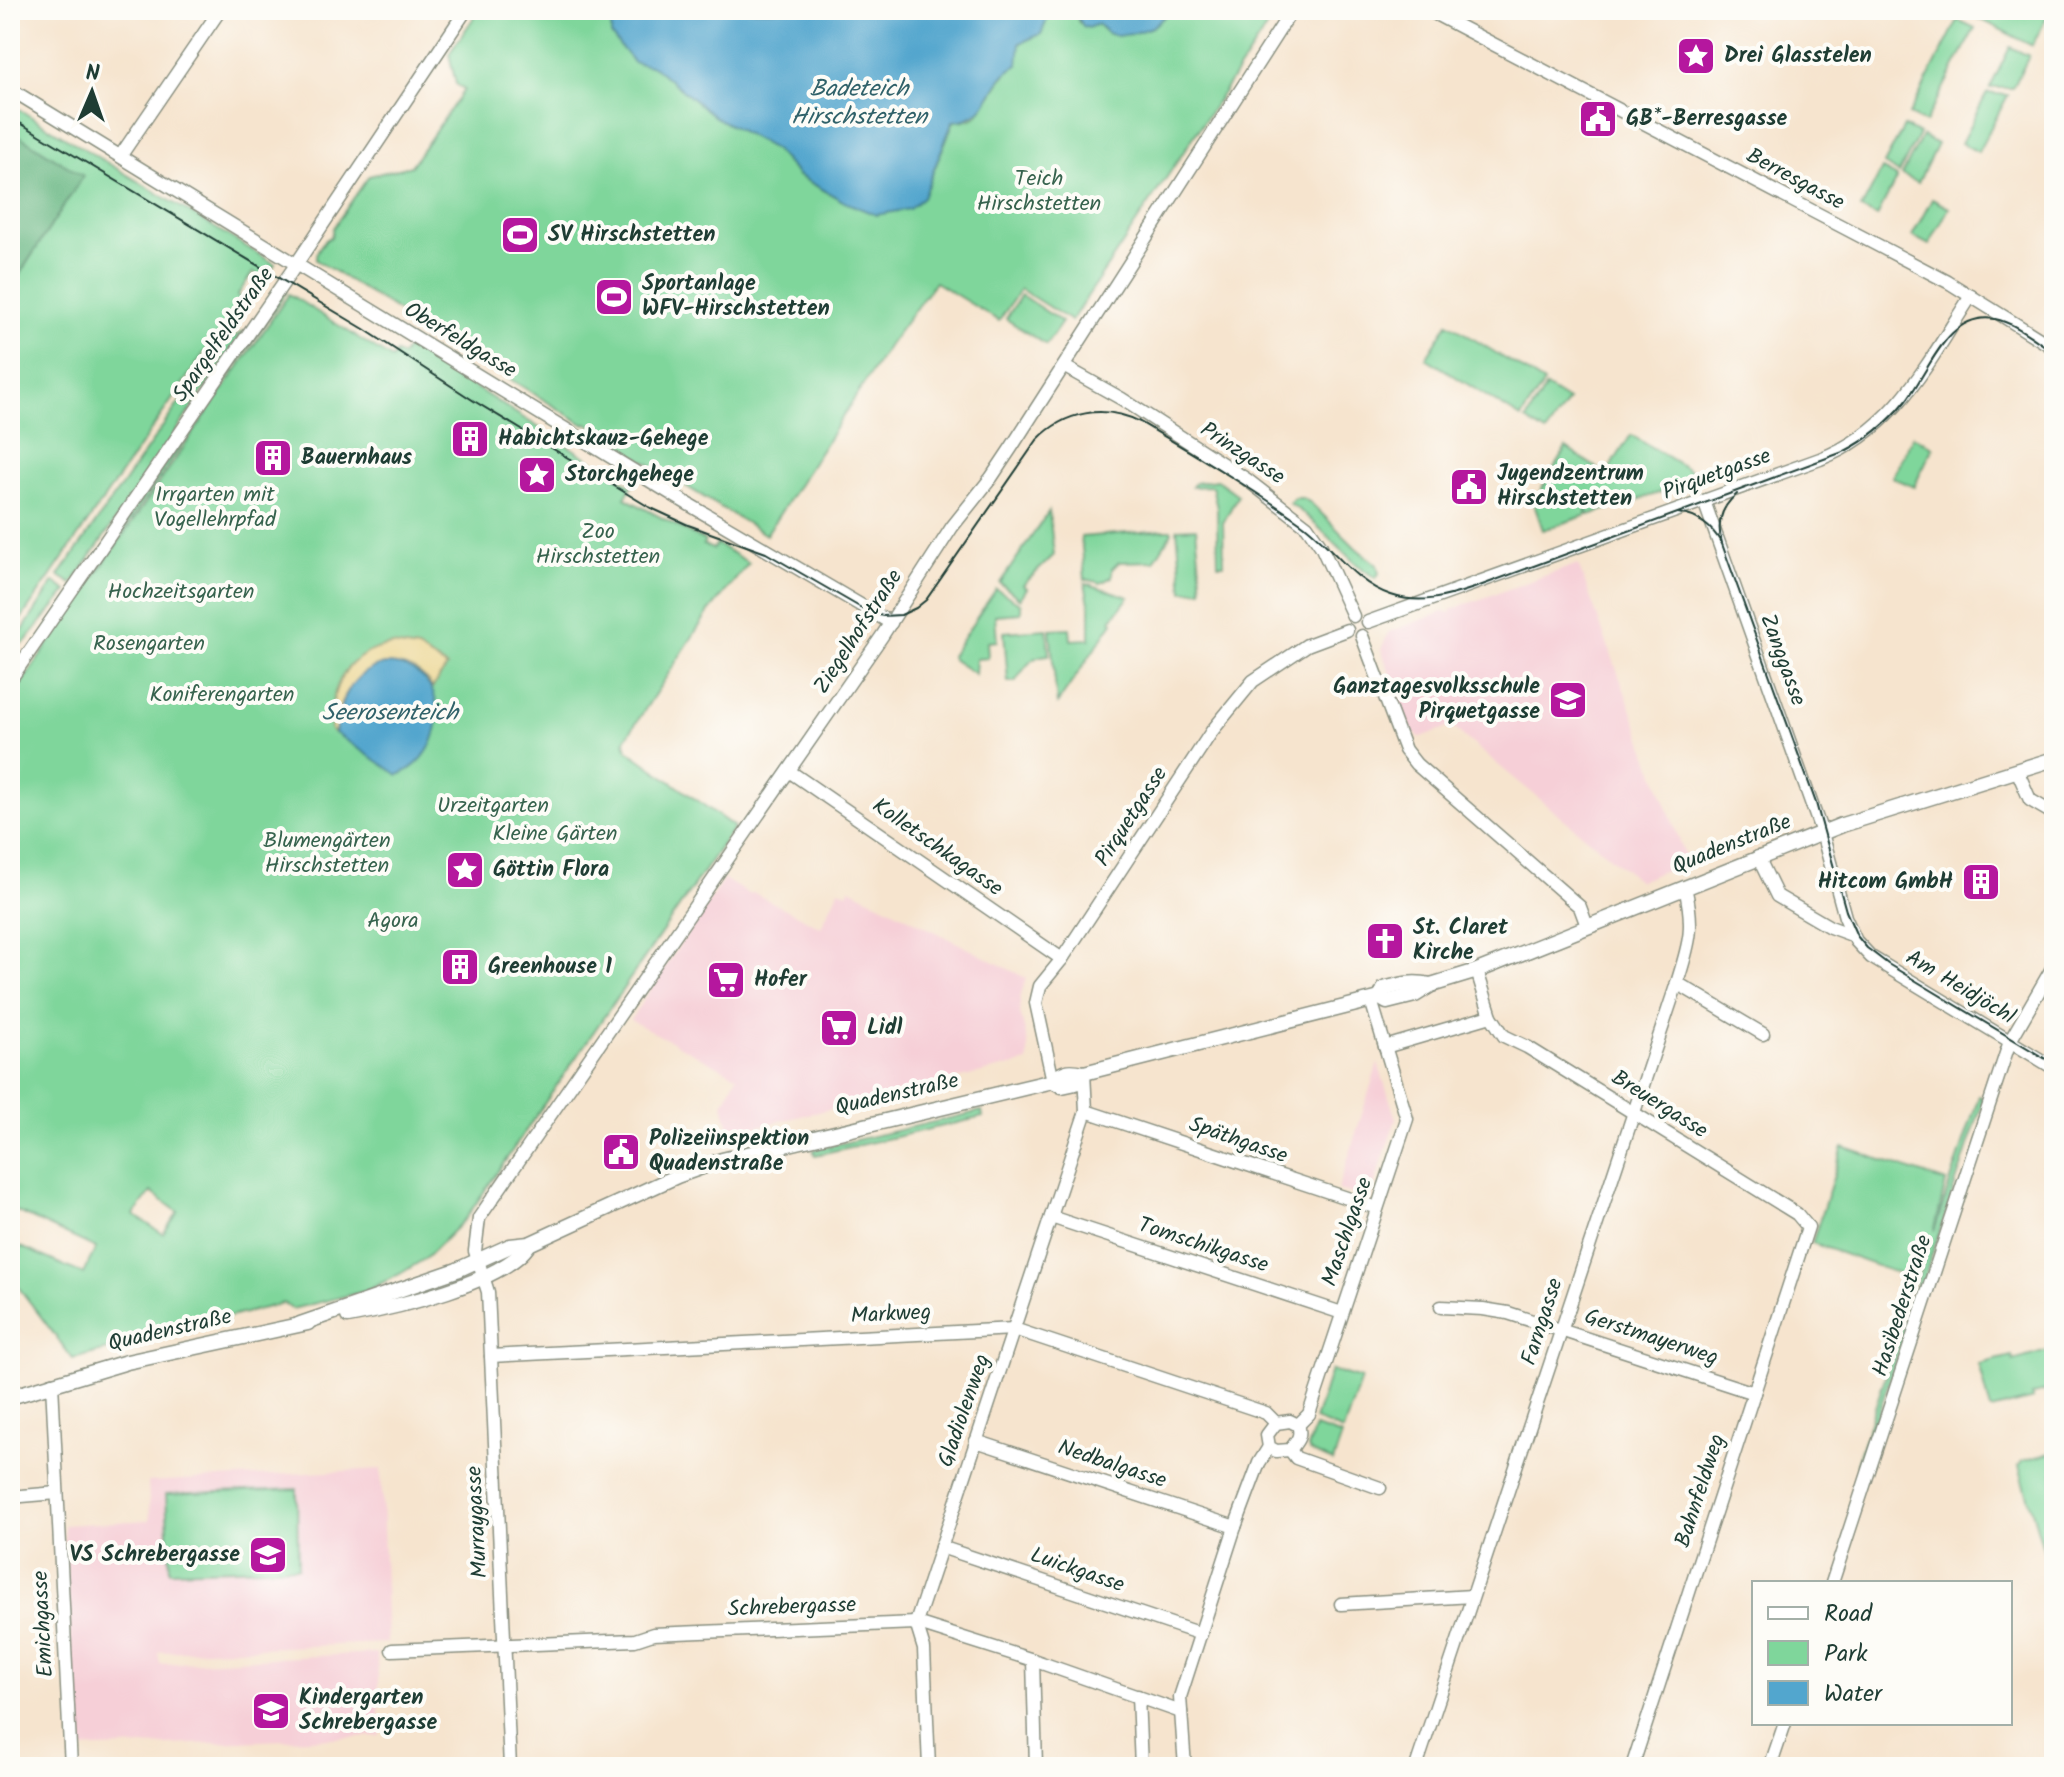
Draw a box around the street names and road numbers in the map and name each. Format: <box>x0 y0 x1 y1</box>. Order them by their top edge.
street label: Berresgasse <box>1739 139 1851 221</box>
street label: Spargelfeldstraße <box>164 260 284 410</box>
street label: Oberfeldgasse <box>397 294 523 389</box>
street label: Prinzgasse <box>1193 413 1292 495</box>
street label: Pirquetgasse <box>1658 439 1776 511</box>
street label: Ziegelhofstraße <box>805 563 913 701</box>
street label: Zanggasse <box>1749 609 1815 711</box>
street label: Pirquetgasse <box>1086 760 1178 874</box>
street label: Kolletschkagasse <box>864 790 1010 906</box>
street label: Quadenstraße <box>1667 805 1797 885</box>
street label: Am Heidjöchl <box>1898 941 2022 1035</box>
street label: Breuergasse <box>1604 1061 1714 1149</box>
street label: Quadenstraße <box>832 1064 962 1126</box>
street label: Späthgasse <box>1184 1108 1292 1174</box>
street label: Maschlgasse <box>1313 1173 1383 1291</box>
street label: Tomschikgasse <box>1133 1208 1273 1284</box>
street label: Hasibederstraße <box>1864 1230 1942 1382</box>
street label: Farngasse <box>1512 1274 1574 1370</box>
street label: Markweg <box>850 1295 932 1335</box>
street label: Quadenstraße <box>105 1300 235 1362</box>
street label: Gerstmayerweg <box>1579 1300 1723 1376</box>
street label: Gladiolenweg <box>929 1350 1001 1472</box>
street label: Bahnfeldweg <box>1666 1430 1736 1552</box>
street label: Nedbalgasse <box>1053 1431 1171 1499</box>
street label: Murraygasse <box>458 1465 498 1579</box>
street label: Luickgasse <box>1025 1539 1129 1603</box>
street label: Emichgasse <box>24 1570 64 1678</box>
street label: Schrebergasse <box>727 1588 857 1628</box>

